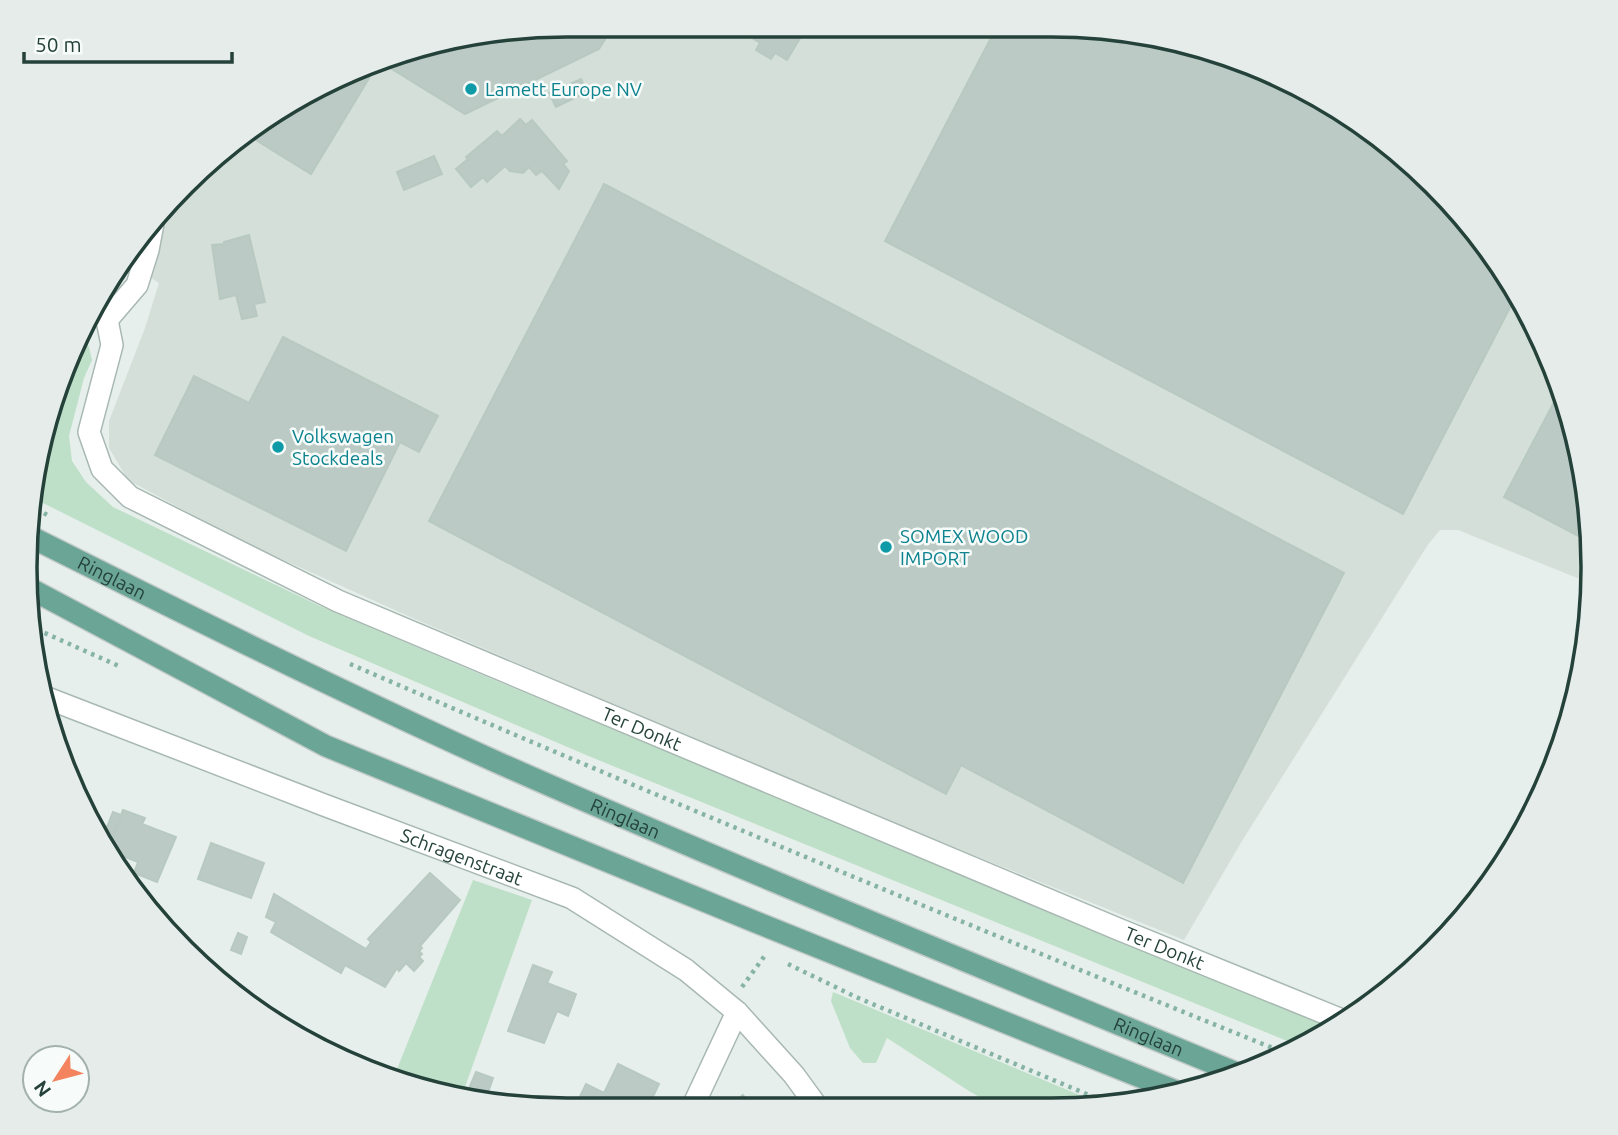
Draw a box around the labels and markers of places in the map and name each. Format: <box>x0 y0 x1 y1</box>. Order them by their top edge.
place label: Lamett Europe NV <box>485 78 642 100</box>
marker: Lamett Europe NV <box>463 81 479 97</box>
place label: Volkswagen Stockdeals <box>292 425 394 469</box>
marker: Volkswagen Stockdeals <box>270 439 286 455</box>
place label: SOMEX WOOD IMPORT <box>900 525 1028 569</box>
marker: SOMEX WOOD IMPORT <box>878 539 894 555</box>

